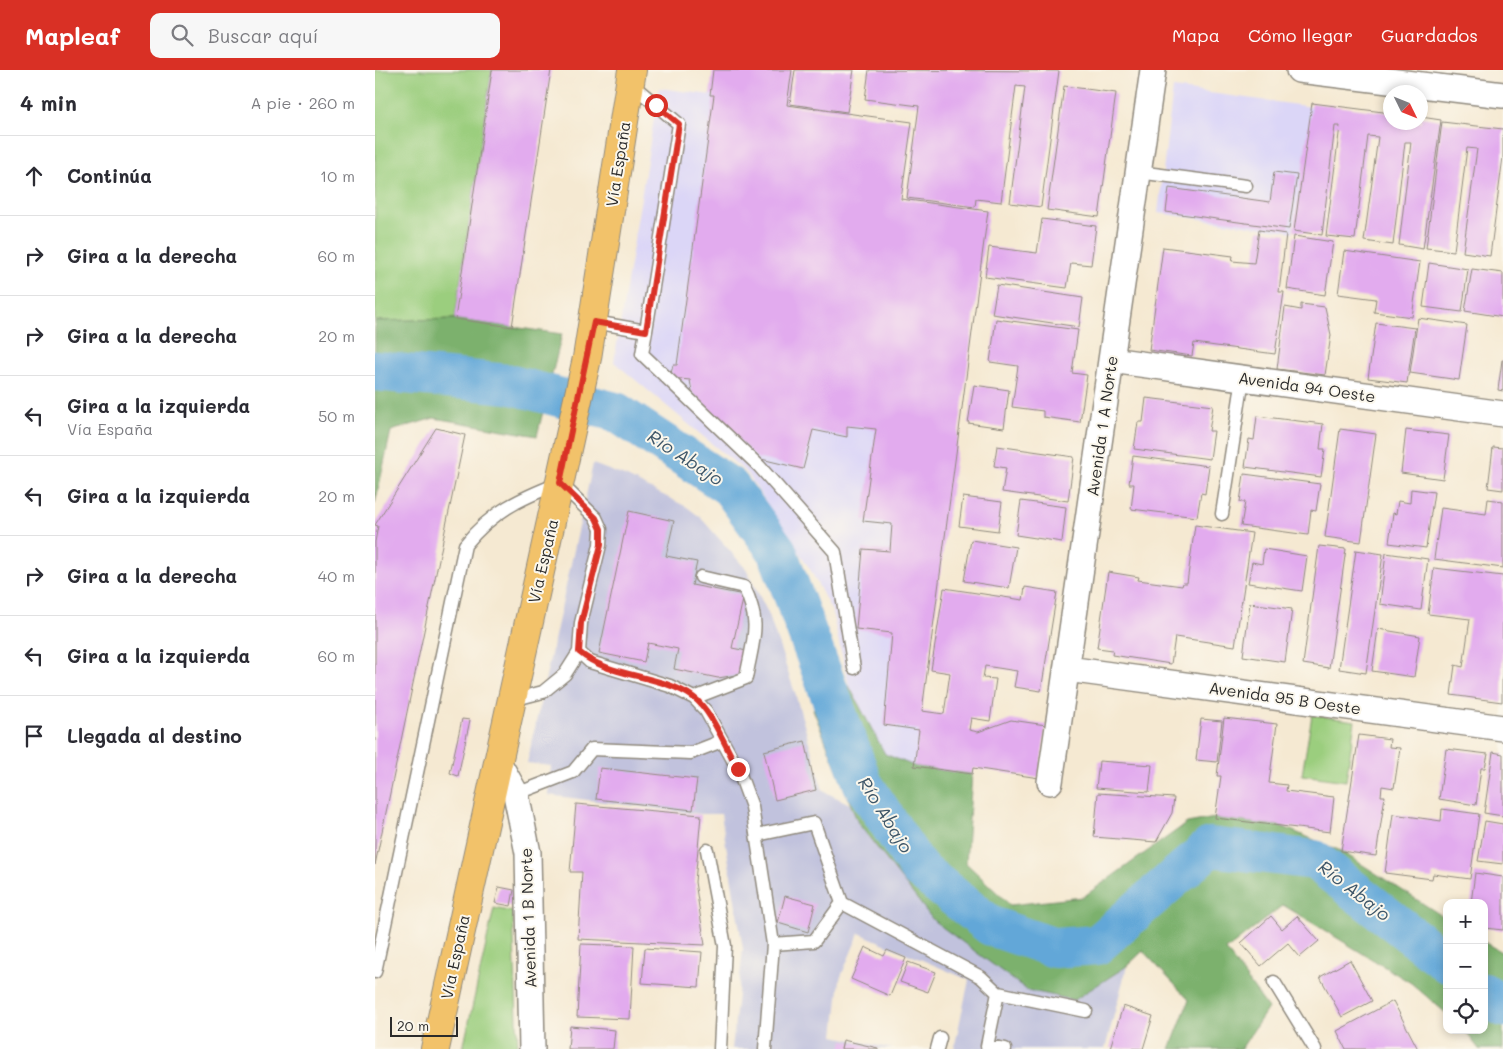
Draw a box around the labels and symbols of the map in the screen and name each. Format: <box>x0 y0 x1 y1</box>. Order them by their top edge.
north arrow <box>1383 85 1428 130</box>
route start <box>645 94 668 117</box>
street label: Vía España <box>600 120 635 208</box>
street label: Avenida 1 A Norte <box>1081 354 1122 497</box>
street label: Avenida 94 Oeste <box>1237 366 1377 407</box>
water label: Río Abajo <box>643 424 728 491</box>
street label: Vía España <box>523 517 562 605</box>
street label: Avenida 95 B Oeste <box>1208 676 1362 719</box>
route end <box>727 758 750 781</box>
water label: Río Abajo <box>853 772 919 857</box>
street label: Avenida 1 B Norte <box>515 847 540 989</box>
water label: Río Abajo <box>1314 854 1396 926</box>
street label: Vía España <box>435 913 474 1001</box>
scale bar <box>390 1014 457 1037</box>

